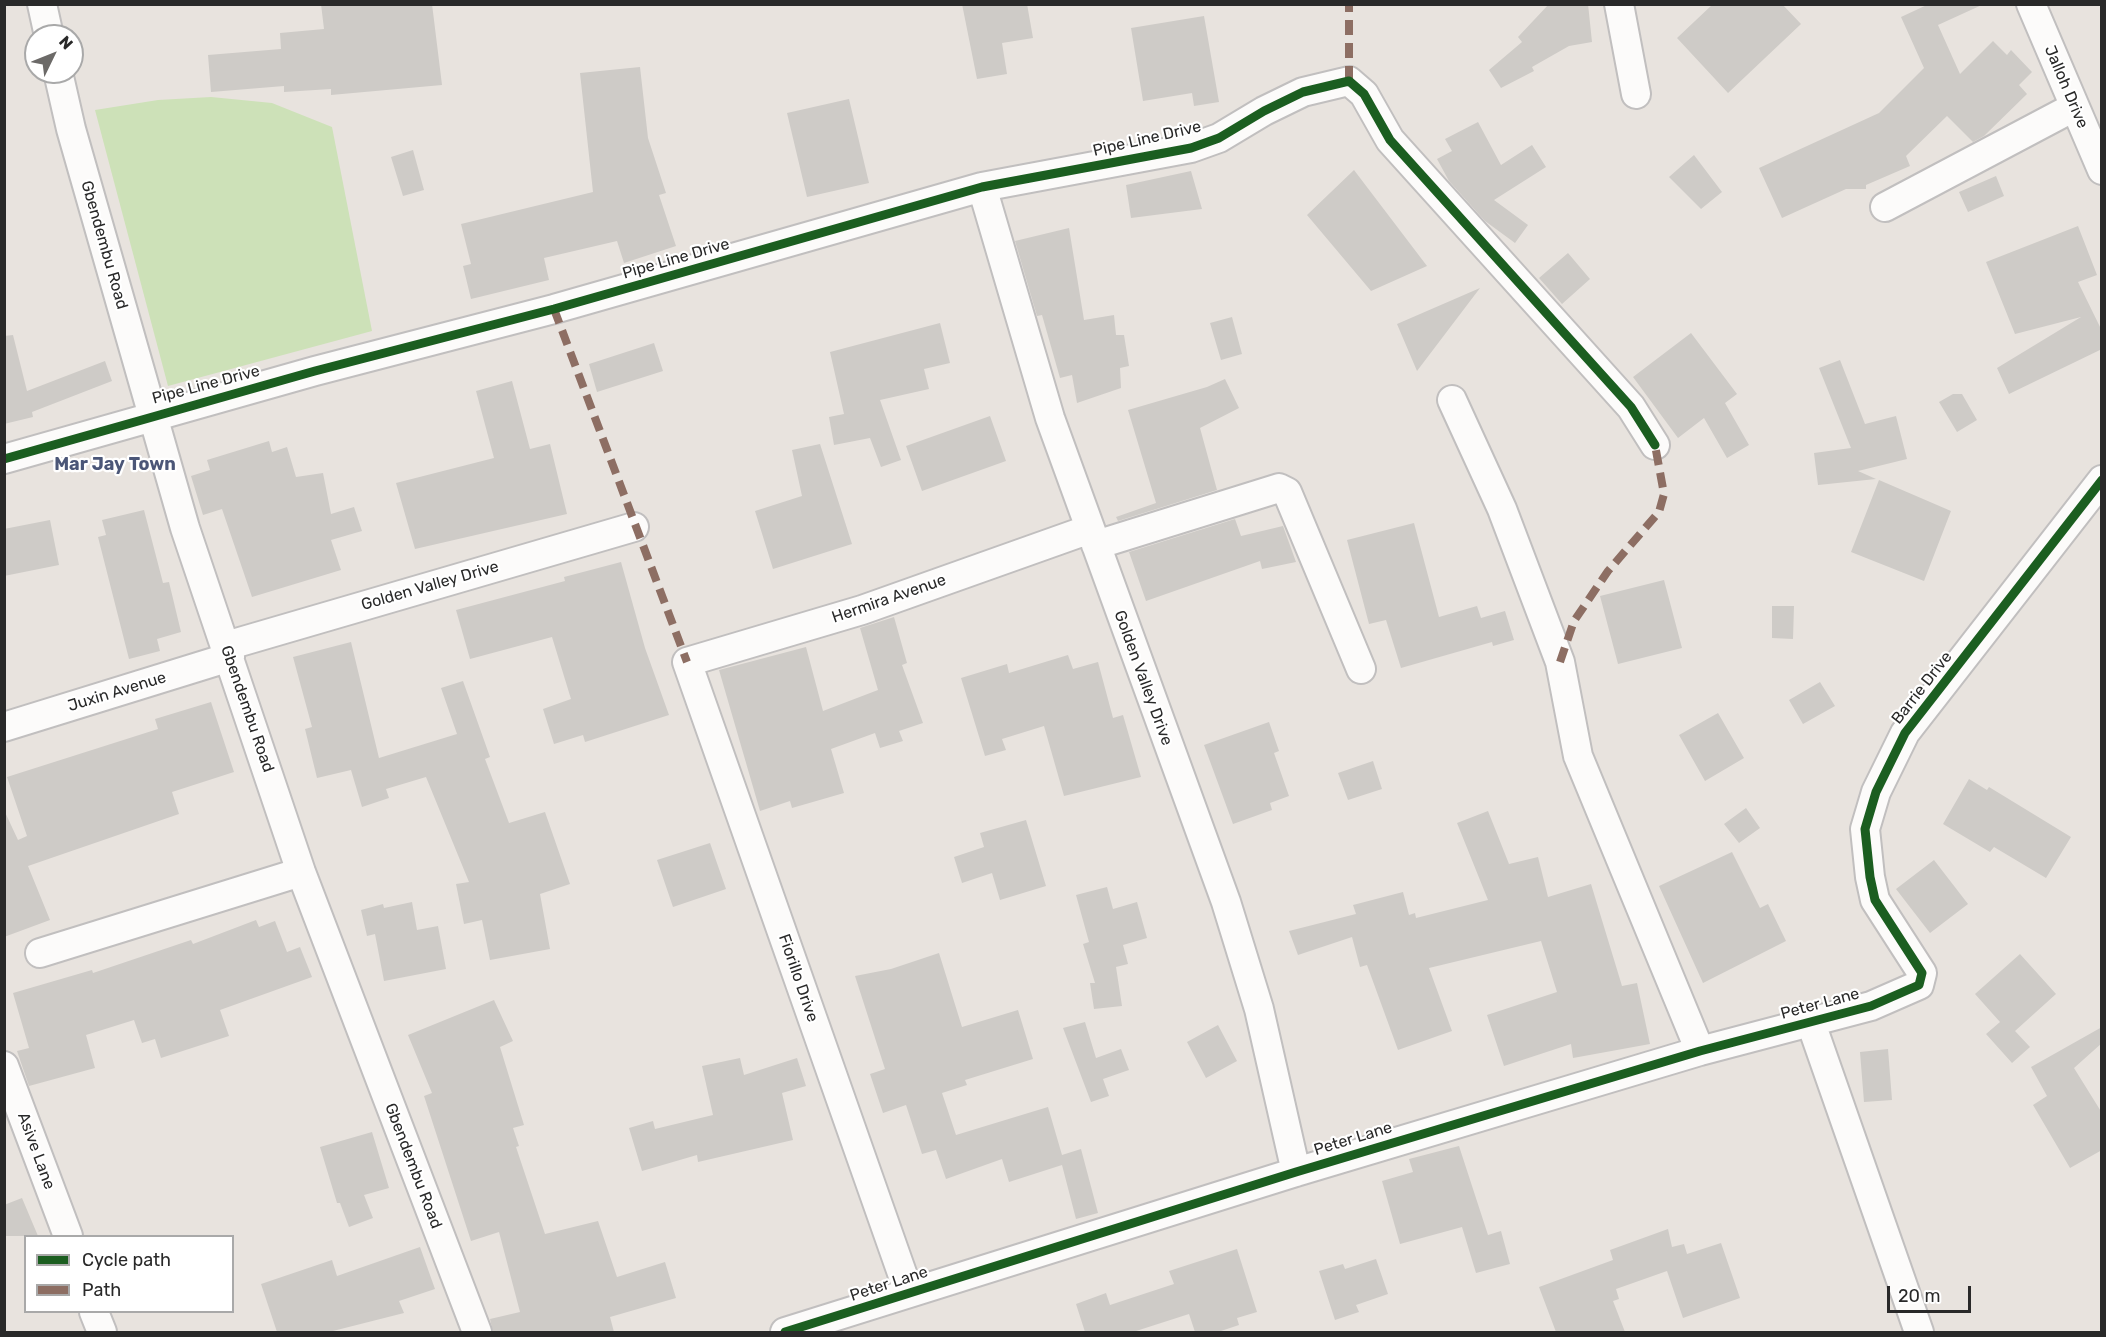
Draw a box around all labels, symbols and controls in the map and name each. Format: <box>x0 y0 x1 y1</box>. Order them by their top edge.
north arrow <box>24 24 84 84</box>
text: N <box>55 32 77 53</box>
street label: Jalloh Drive <box>2040 43 2092 131</box>
street label: Pipe Line Drive <box>1091 117 1203 161</box>
street label: Gbendembu Road <box>76 179 132 311</box>
street label: Pipe Line Drive <box>620 235 732 283</box>
street label: Pipe Line Drive <box>150 361 262 409</box>
district label: Mar Jay Town <box>54 454 176 476</box>
street label: Golden Valley Drive <box>359 557 501 615</box>
street label: Hermira Avenue <box>829 571 949 627</box>
street label: Golden Valley Drive <box>1110 608 1176 748</box>
street label: Gbendembu Road <box>216 643 278 775</box>
street label: Barrie Drive <box>1888 648 1956 728</box>
street label: Juxin Avenue <box>65 668 169 716</box>
street label: Fiorillo Drive <box>774 932 822 1024</box>
street label: Peter Lane <box>1779 984 1861 1024</box>
street label: Gbendembu Road <box>380 1101 446 1231</box>
street label: Asive Lane <box>13 1110 59 1192</box>
street label: Peter Lane <box>1312 1118 1394 1160</box>
legend <box>24 1235 234 1313</box>
text: Cycle path <box>82 1249 171 1271</box>
street label: Peter Lane <box>848 1262 930 1306</box>
scale bar <box>1890 1274 1974 1312</box>
text: Path <box>82 1279 121 1301</box>
text: 20 m <box>1898 1285 1940 1307</box>

